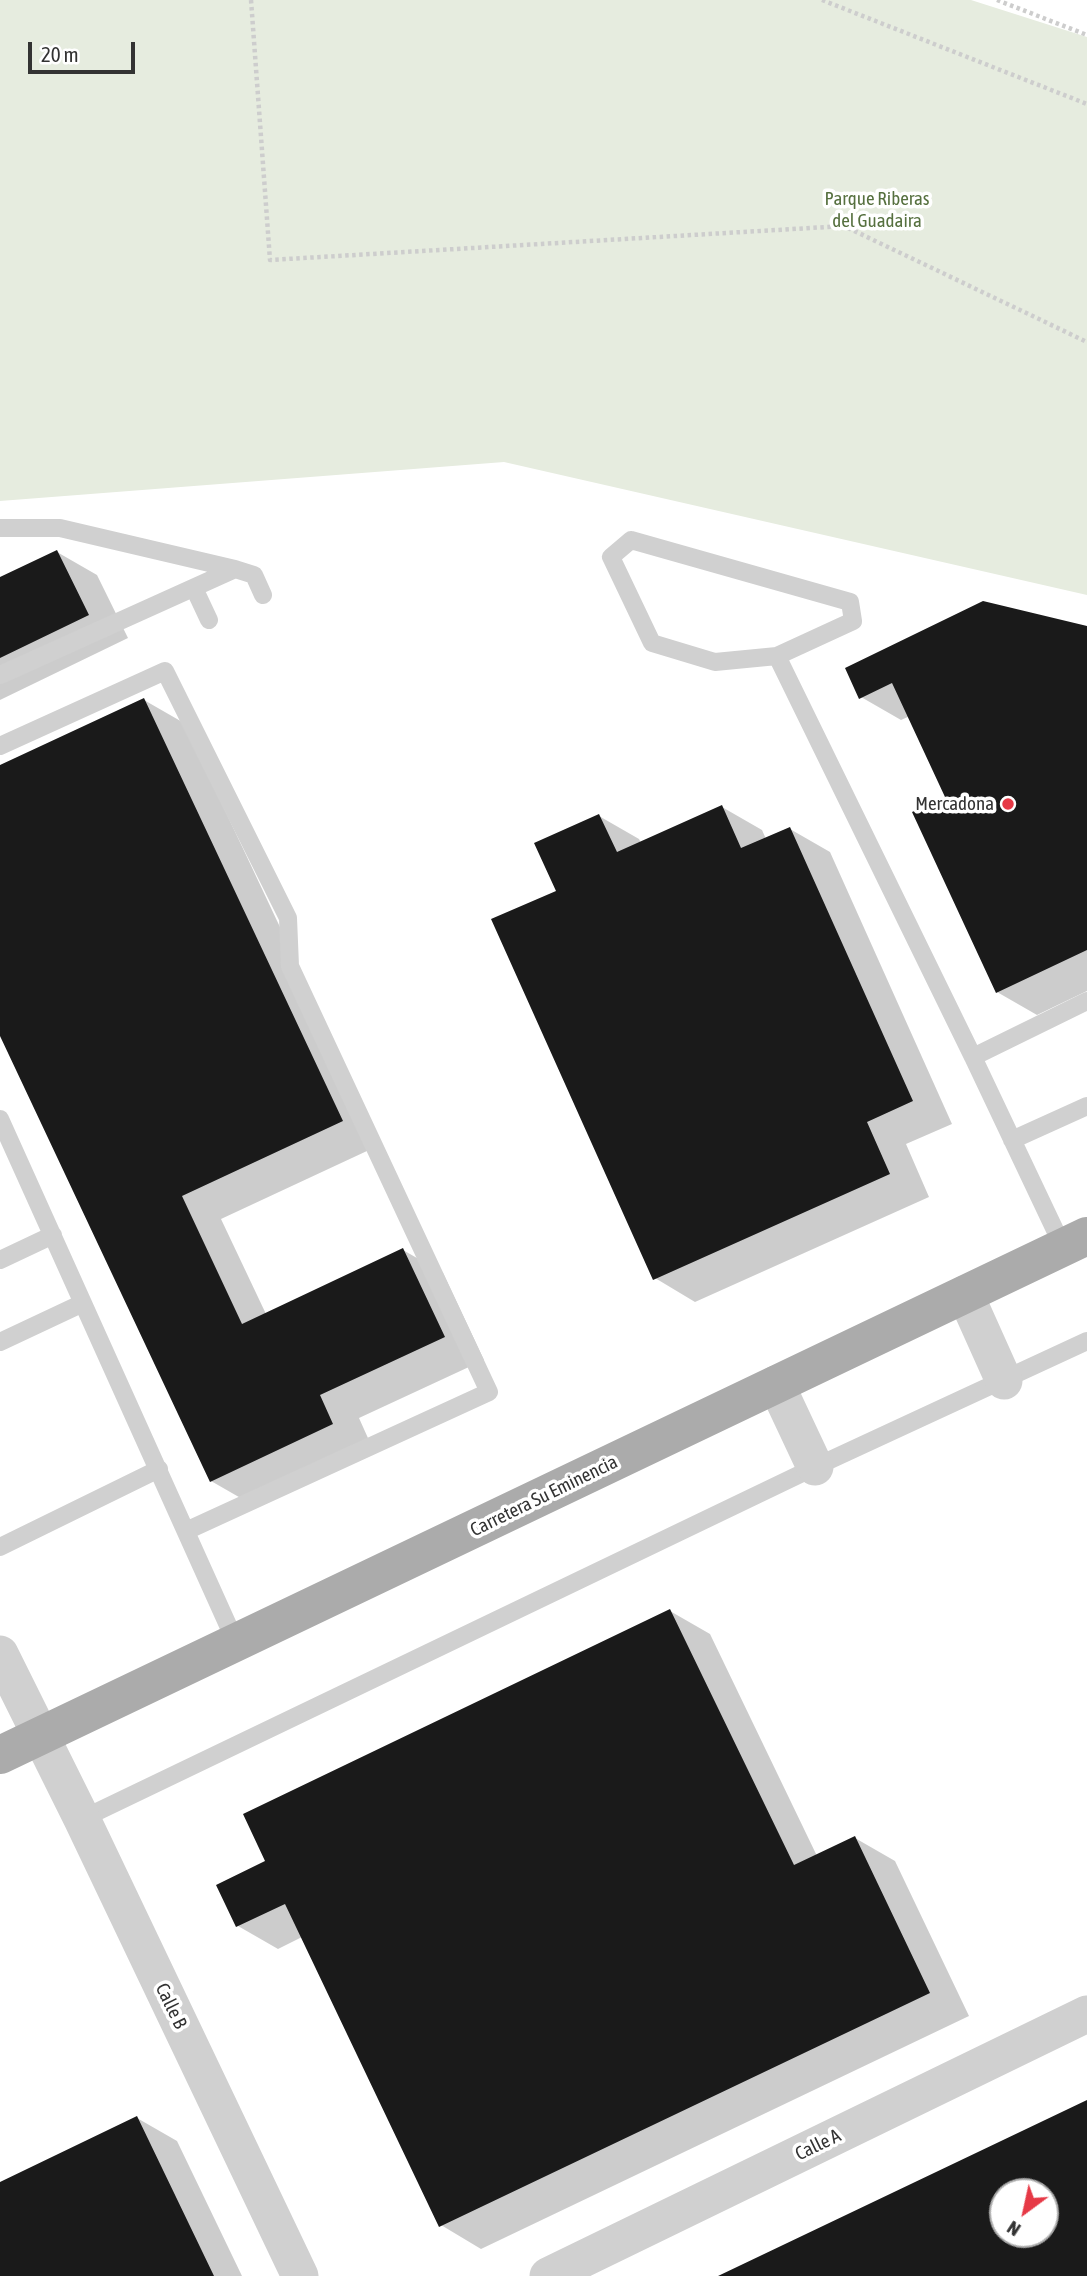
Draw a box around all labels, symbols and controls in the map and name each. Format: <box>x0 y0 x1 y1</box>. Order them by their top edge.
scale bar <box>32 28 138 72</box>
text: 20 m <box>41 42 79 66</box>
park label: Parque Riberas del Guadaira <box>824 188 930 232</box>
place label: Mercadona <box>915 793 994 815</box>
marker: Mercadona <box>1000 796 1016 812</box>
street label: Carretera Su Eminencia <box>467 1450 621 1542</box>
street label: Calle B <box>150 1980 192 2032</box>
street label: Calle A <box>792 2124 844 2166</box>
north arrow <box>989 2178 1059 2248</box>
text: N <box>1003 2217 1024 2241</box>

